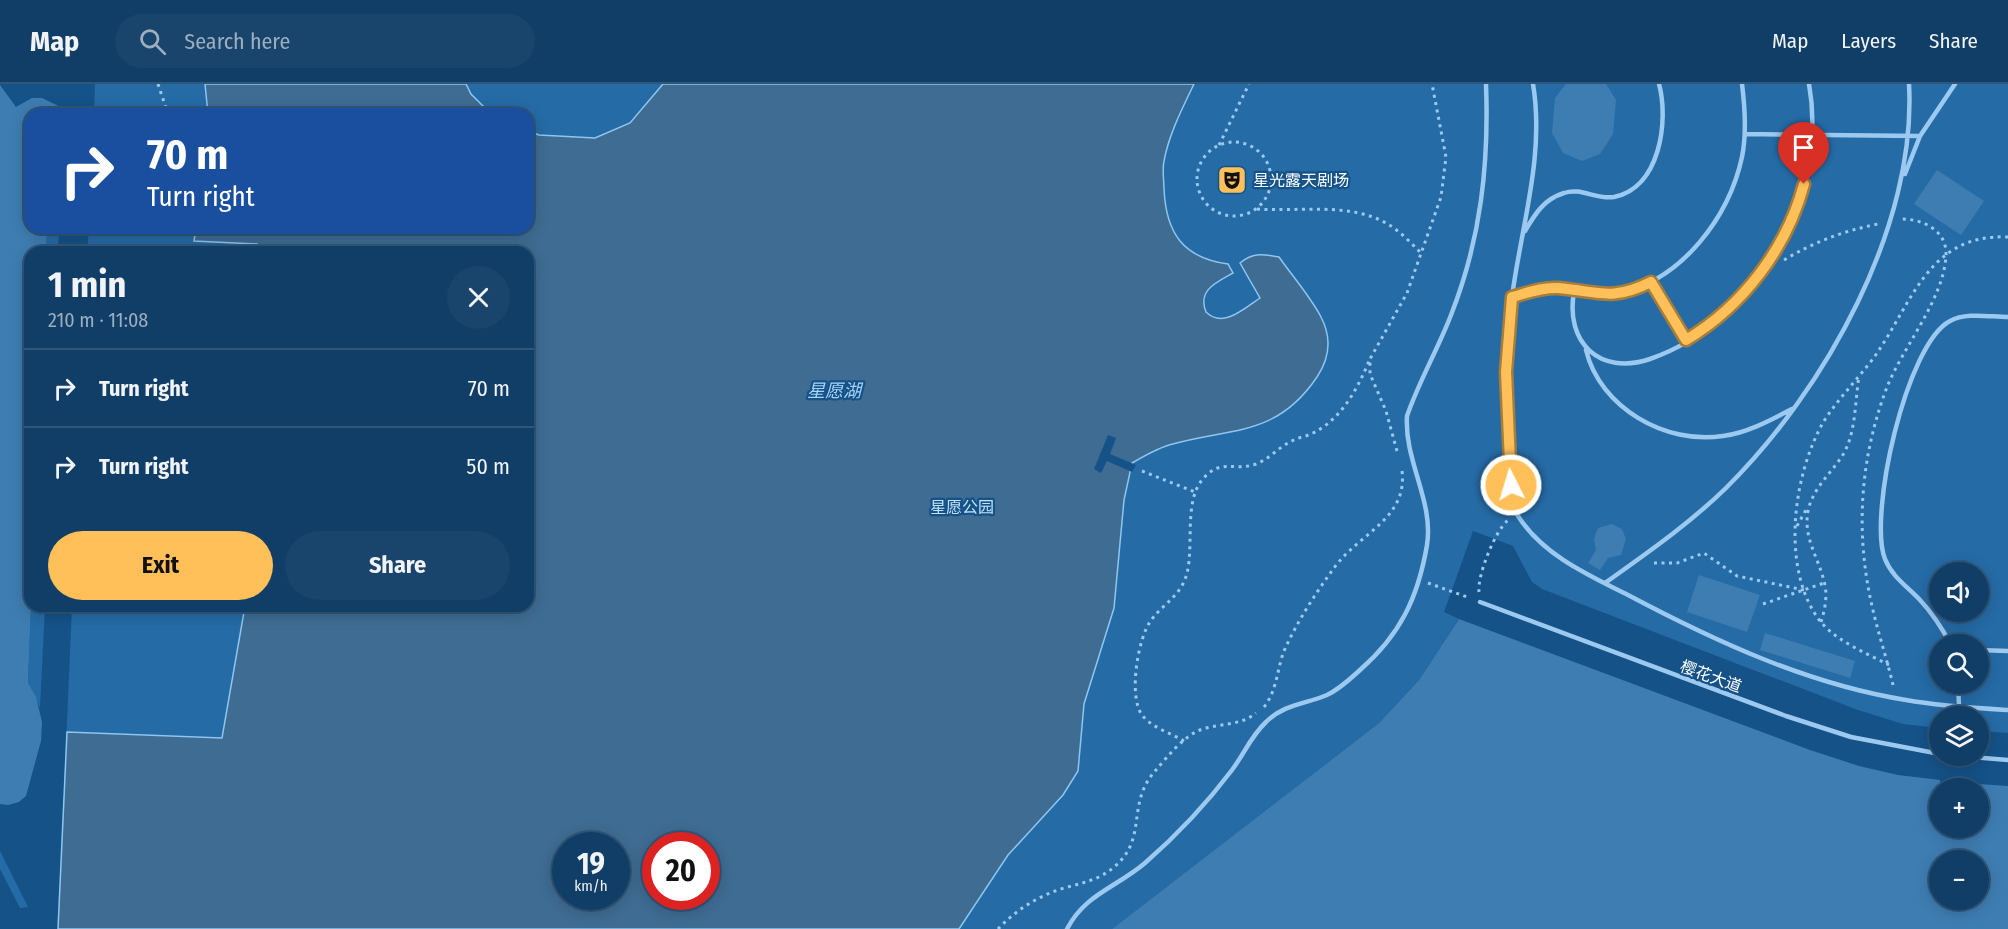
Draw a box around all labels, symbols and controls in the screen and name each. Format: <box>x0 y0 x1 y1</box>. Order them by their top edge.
search box <box>115 14 535 68</box>
text: Map <box>30 25 79 58</box>
icon: search <box>136 25 169 58</box>
text: Search here <box>184 28 290 55</box>
text: Map <box>1772 28 1808 54</box>
text: Layers <box>1841 28 1896 54</box>
text: Share <box>1929 28 1978 54</box>
pin <box>1778 122 1829 184</box>
text: 70 m <box>147 130 228 180</box>
icon: arrive <box>1787 131 1820 164</box>
icon: right <box>48 132 126 210</box>
theatre icon: 星光露天剧场 <box>1216 164 1248 196</box>
place label: 星光露天剧场 <box>1253 171 1349 190</box>
text: Turn right <box>147 181 255 213</box>
text: 1 min <box>48 263 126 307</box>
button: close <box>447 266 510 329</box>
text: 210 m · 11:08 <box>48 308 148 332</box>
icon: right <box>48 372 81 405</box>
text: Turn right <box>99 375 188 402</box>
text: 70 m <box>468 375 510 402</box>
water label: 星愿湖 <box>807 380 864 402</box>
icon: right <box>48 450 81 483</box>
text: Turn right <box>99 453 188 480</box>
text: 50 m <box>466 453 510 480</box>
position arrow <box>1479 453 1543 517</box>
park label: 星愿公园 <box>930 498 994 517</box>
button: Exit <box>48 531 273 600</box>
button: Share <box>285 531 510 600</box>
map controls <box>1929 562 1989 910</box>
button: sound <box>1929 562 1989 622</box>
button: search <box>1929 634 1989 694</box>
street label: 樱花大道 <box>1678 657 1744 696</box>
button: layers <box>1929 706 1989 766</box>
button: + <box>1929 778 1989 838</box>
speed limit sign: 20 <box>642 832 720 910</box>
text: 19 <box>577 846 605 882</box>
button: − <box>1929 850 1989 910</box>
text: km/h <box>574 877 608 895</box>

